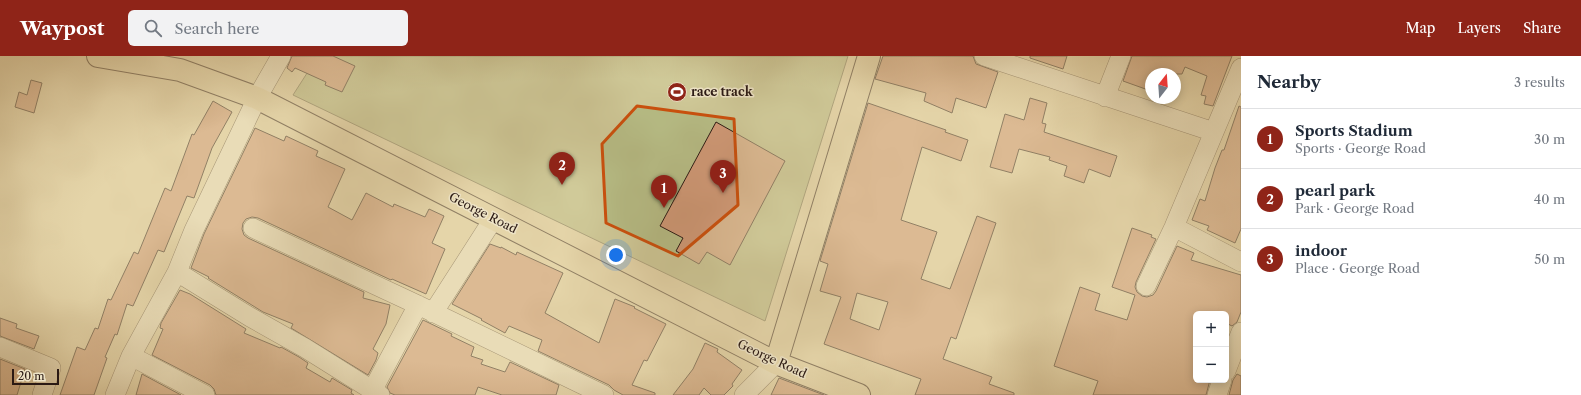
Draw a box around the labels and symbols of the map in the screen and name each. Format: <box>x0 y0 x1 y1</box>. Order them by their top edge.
north arrow <box>1145 68 1181 104</box>
sports icon: race track <box>666 81 688 103</box>
place label: race track <box>691 84 754 99</box>
pin: 2 <box>549 152 575 185</box>
pin: 3 <box>710 160 736 193</box>
pin: 1 <box>651 175 677 208</box>
street label: George Road <box>447 189 520 236</box>
your location <box>606 245 626 265</box>
street label: George Road <box>735 336 810 381</box>
scale bar <box>12 367 59 386</box>

